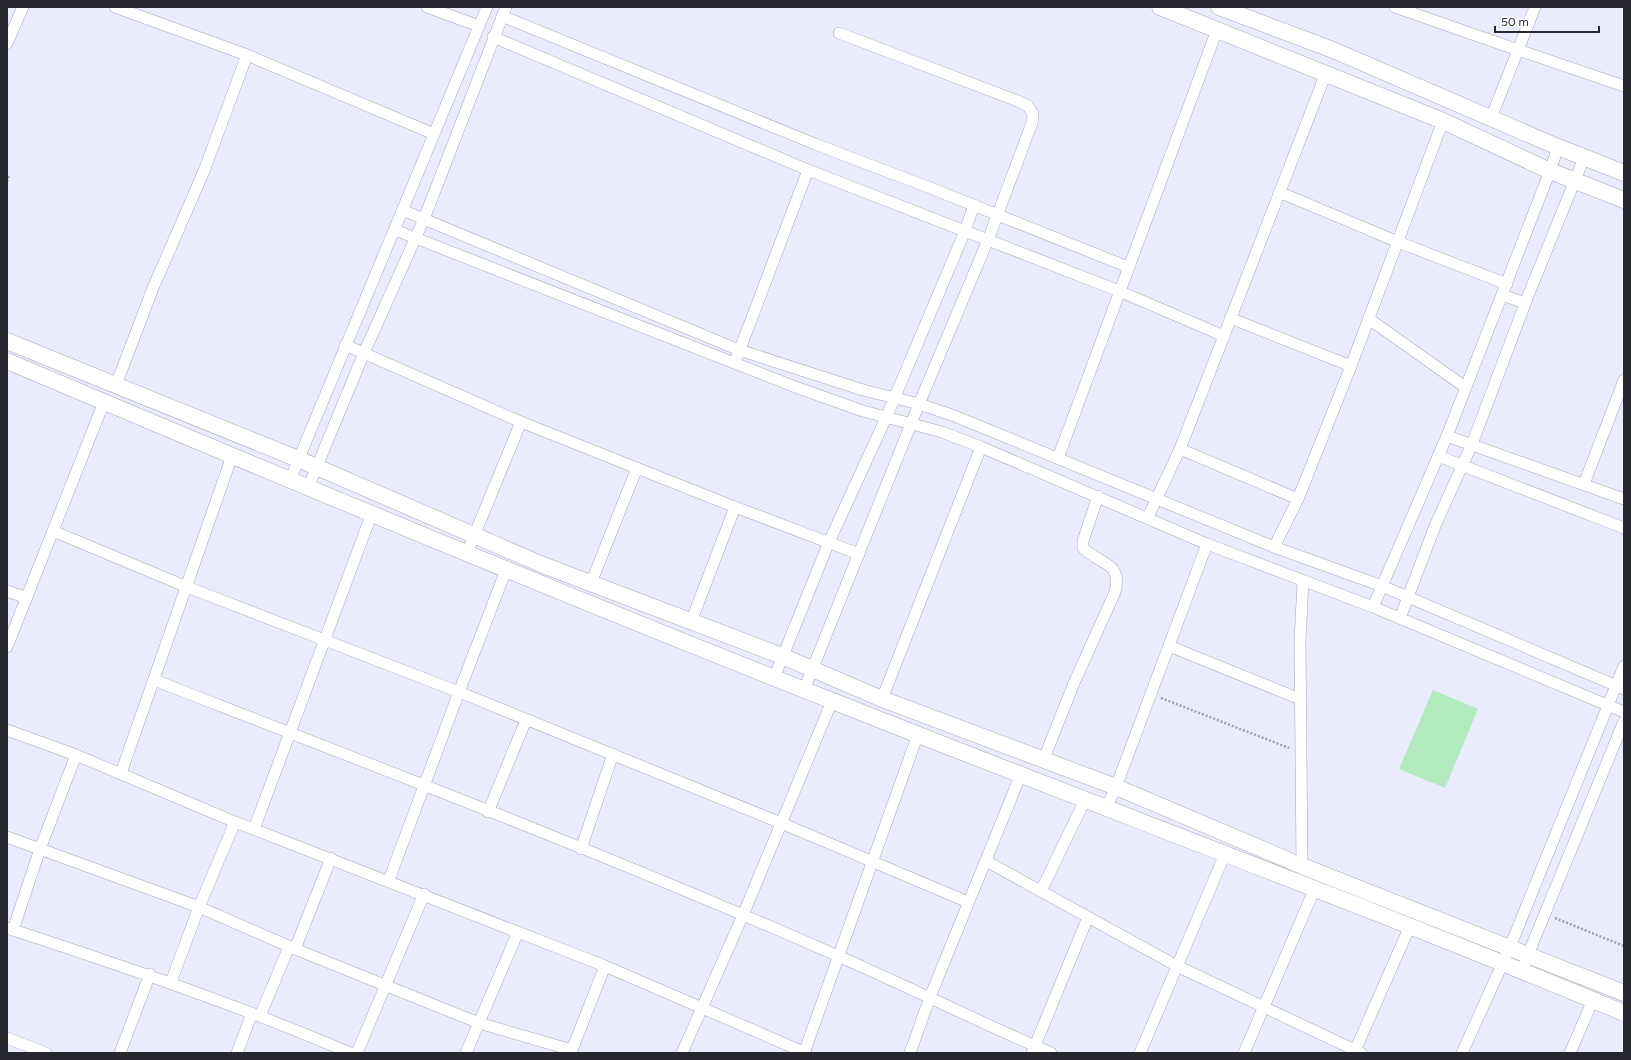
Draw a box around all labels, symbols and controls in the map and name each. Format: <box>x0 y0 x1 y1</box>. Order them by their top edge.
scale bar <box>1495 8 1599 34</box>
text: 50 m <box>1501 15 1529 29</box>

